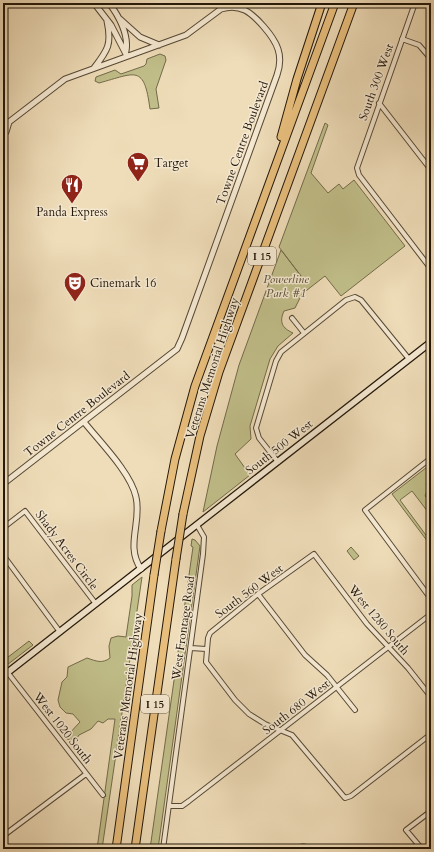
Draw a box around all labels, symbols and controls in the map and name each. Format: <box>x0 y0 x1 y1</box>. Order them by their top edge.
street label: South 300 West <box>355 41 397 123</box>
street label: Towne Centre Boulevard <box>212 78 272 207</box>
supermarket icon: Target <box>125 150 151 183</box>
place label: Target <box>154 155 189 171</box>
restaurant icon: Panda Express <box>59 172 85 205</box>
place label: Panda Express <box>36 204 108 220</box>
road number: I 15 <box>248 247 276 265</box>
theatre icon: Cinemark 16 <box>62 270 88 303</box>
park label: Powerline Park #1 <box>263 271 309 301</box>
place label: Cinemark 16 <box>90 275 156 291</box>
street label: Veterans Memorial Highway <box>182 295 243 441</box>
street label: Towne Centre Boulevard <box>21 367 134 460</box>
street label: South 500 West <box>242 416 316 478</box>
street label: Shady Acres Circle <box>32 507 102 593</box>
street label: South 560 West <box>212 560 286 622</box>
street label: West Frontage Road <box>168 574 198 682</box>
street label: West 1280 South <box>344 581 413 659</box>
street label: Veterans Memorial Highway <box>110 611 146 760</box>
street label: South 680 West <box>259 676 333 738</box>
street label: West 1020 South <box>29 688 96 768</box>
road number: I 15 <box>141 695 169 713</box>

